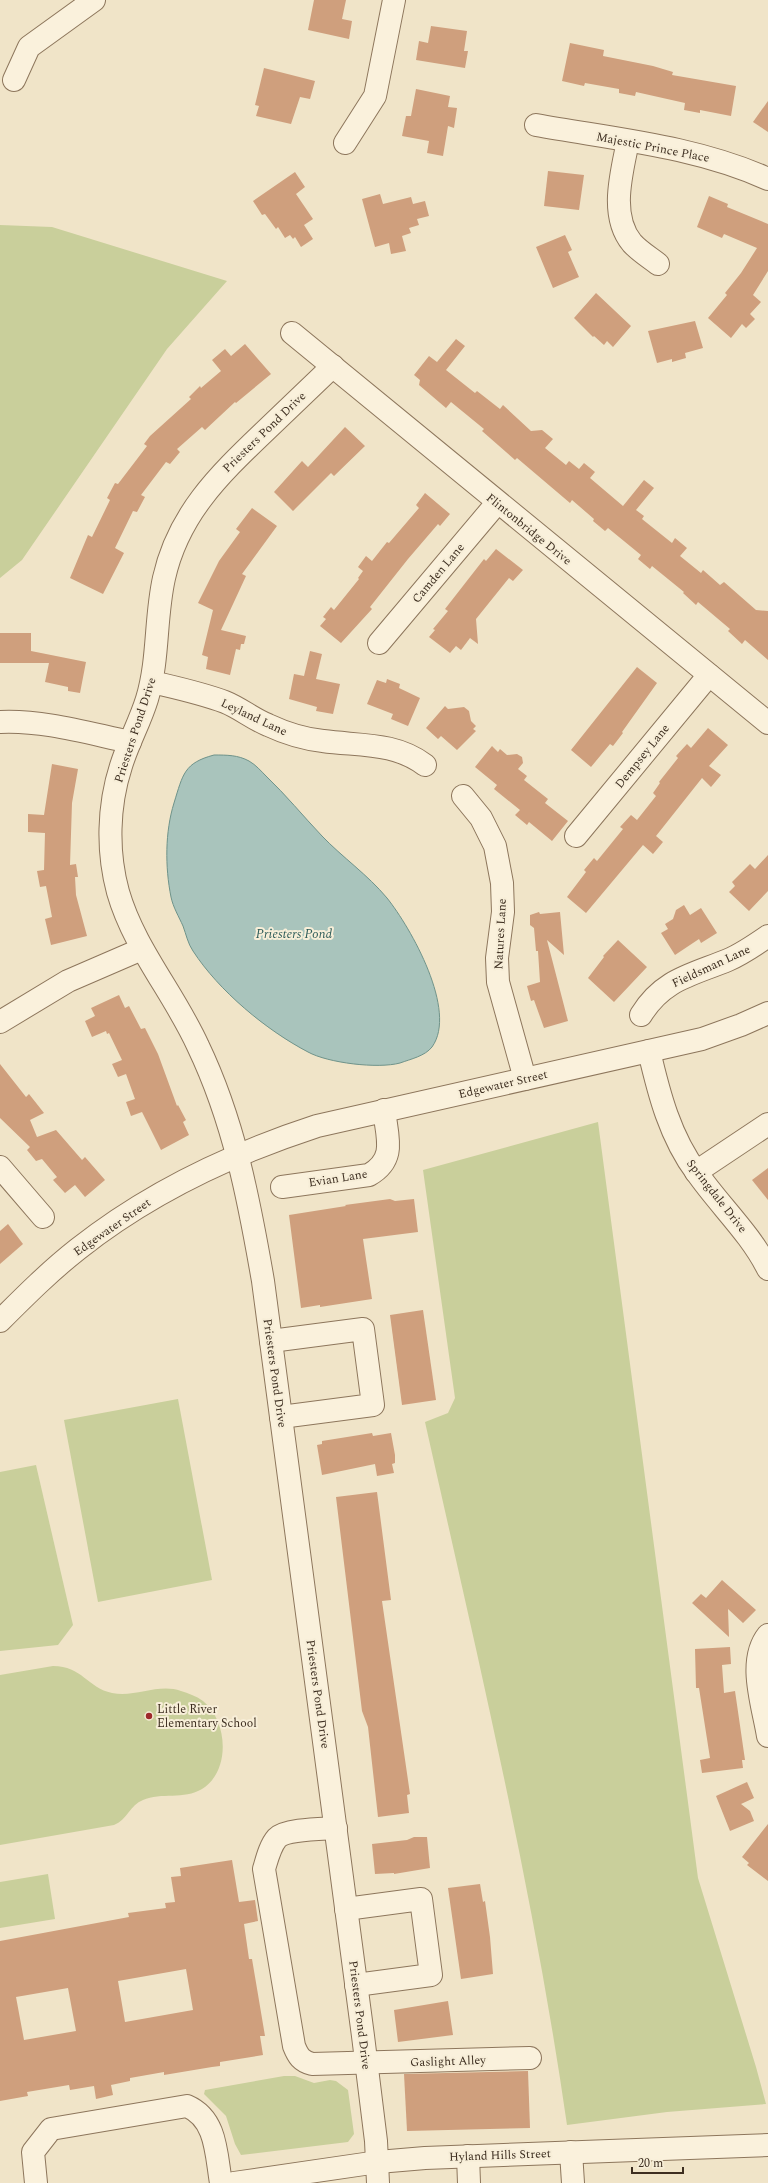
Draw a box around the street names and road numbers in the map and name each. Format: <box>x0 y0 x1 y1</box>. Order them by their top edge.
street label: Majestic Prince Place <box>595 127 711 168</box>
street label: Priesters Pond Drive <box>218 387 311 477</box>
street label: Flintonbridge Drive <box>482 489 576 570</box>
street label: Camden Lane <box>407 539 469 608</box>
street label: Priesters Pond Drive <box>109 675 162 785</box>
street label: Leyland Lane <box>217 694 290 741</box>
street label: Dempsey Lane <box>610 720 675 793</box>
street label: Natures Lane <box>489 898 512 970</box>
street label: Fieldsman Lane <box>669 940 754 993</box>
street label: Edgewater Street <box>457 1065 550 1104</box>
street label: Springdale Drive <box>682 1155 752 1237</box>
street label: Evian Lane <box>307 1164 369 1193</box>
street label: Edgewater Street <box>70 1194 155 1261</box>
street label: Priesters Pond Drive <box>257 1317 292 1429</box>
street label: Priesters Pond Drive <box>300 1638 335 1750</box>
street label: Priesters Pond Drive <box>343 1959 376 2071</box>
street label: Gaslight Alley <box>410 2051 487 2072</box>
street label: Hyland Hills Street <box>449 2144 551 2167</box>

